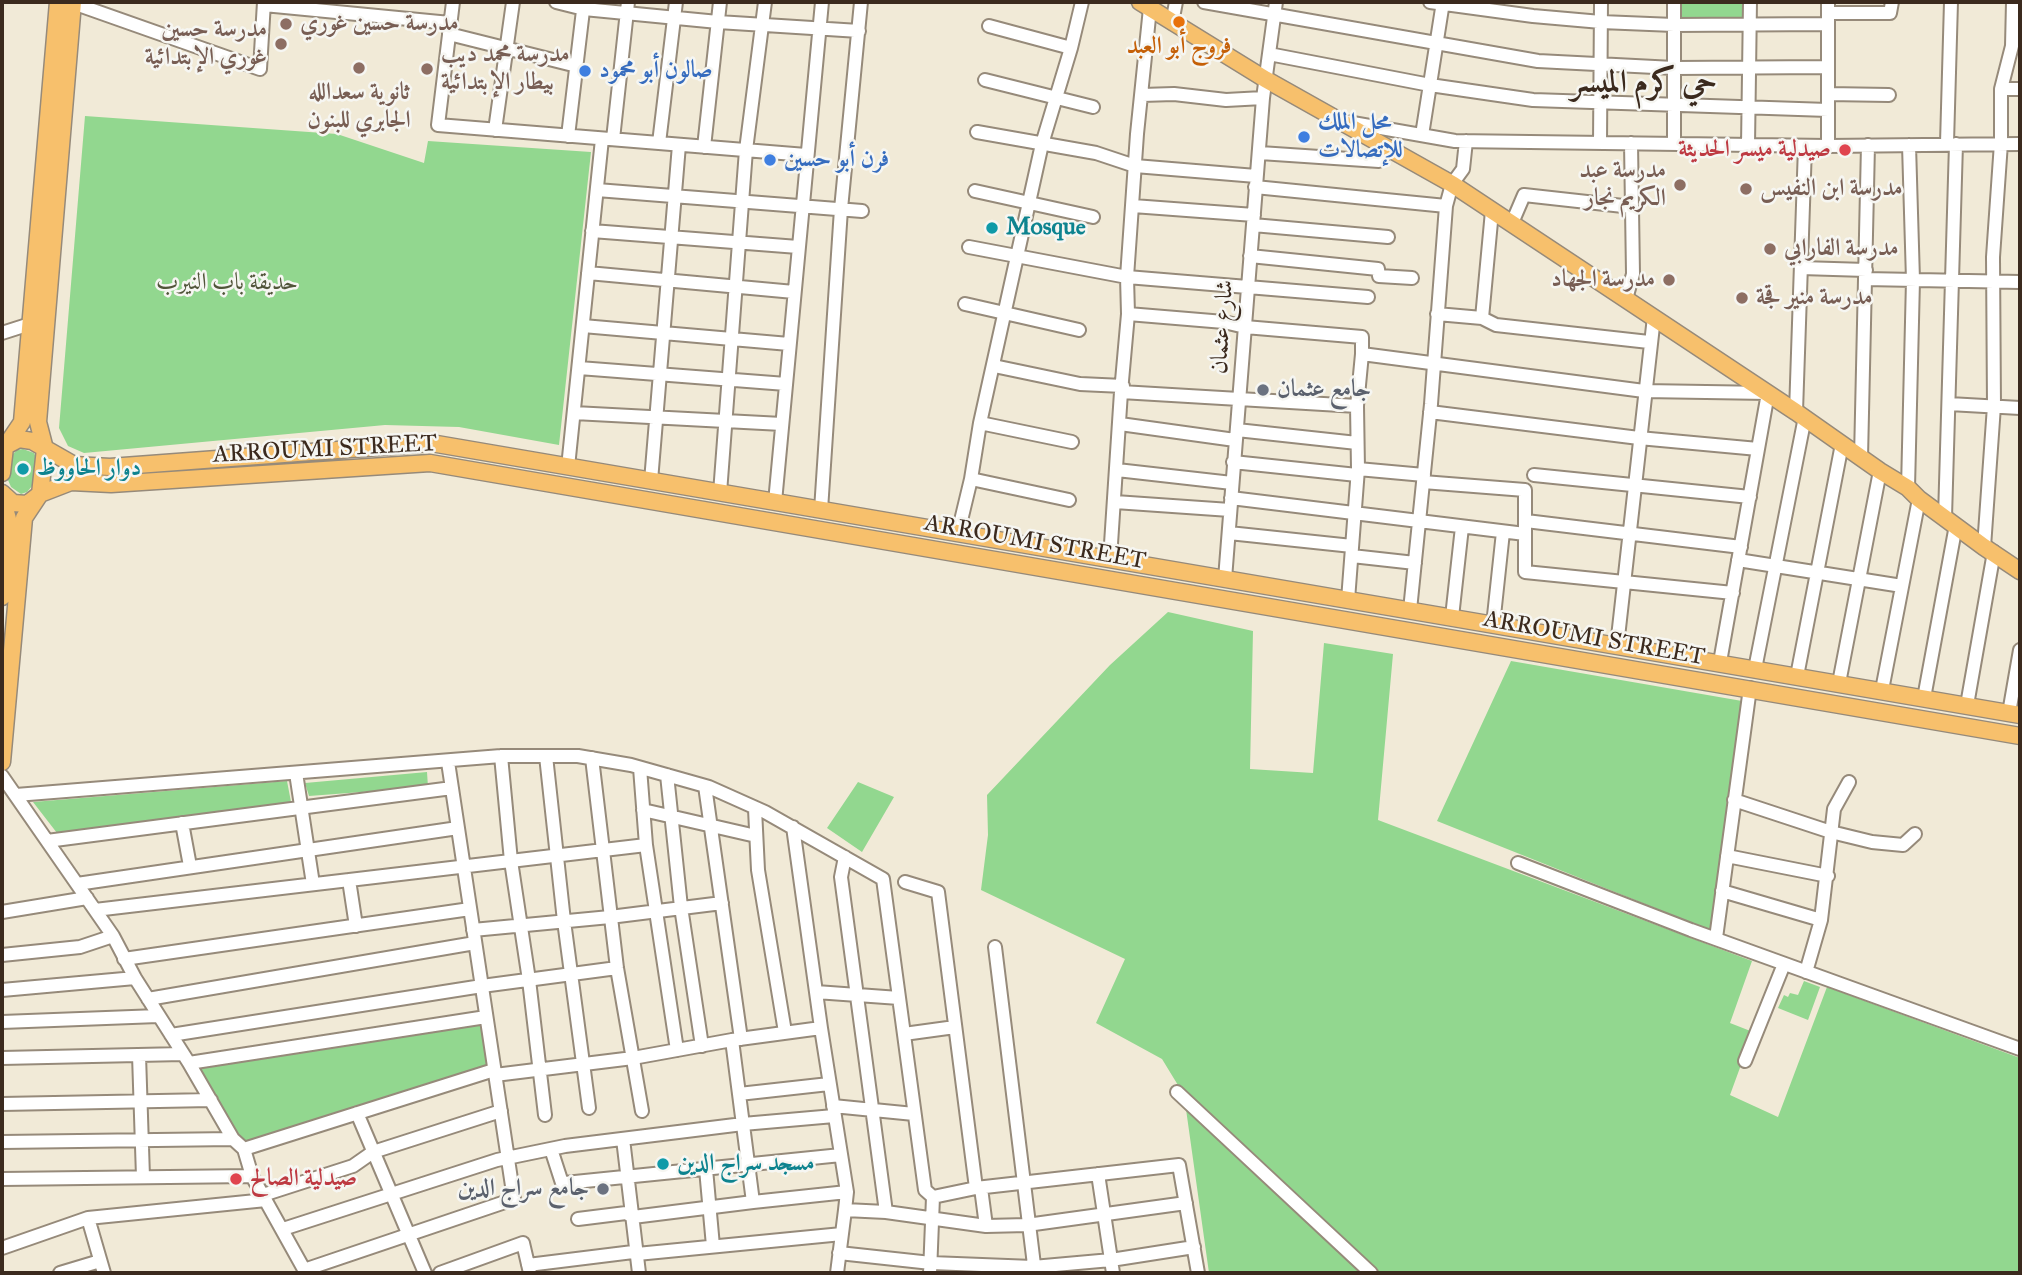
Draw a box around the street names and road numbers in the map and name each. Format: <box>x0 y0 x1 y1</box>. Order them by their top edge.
street label: شارع عثمان <box>1205 279 1241 375</box>
street label: ARROUMI STREET <box>212 430 438 470</box>
street label: ARROUMI STREET <box>922 509 1148 577</box>
street label: ARROUMI STREET <box>1481 605 1707 673</box>

